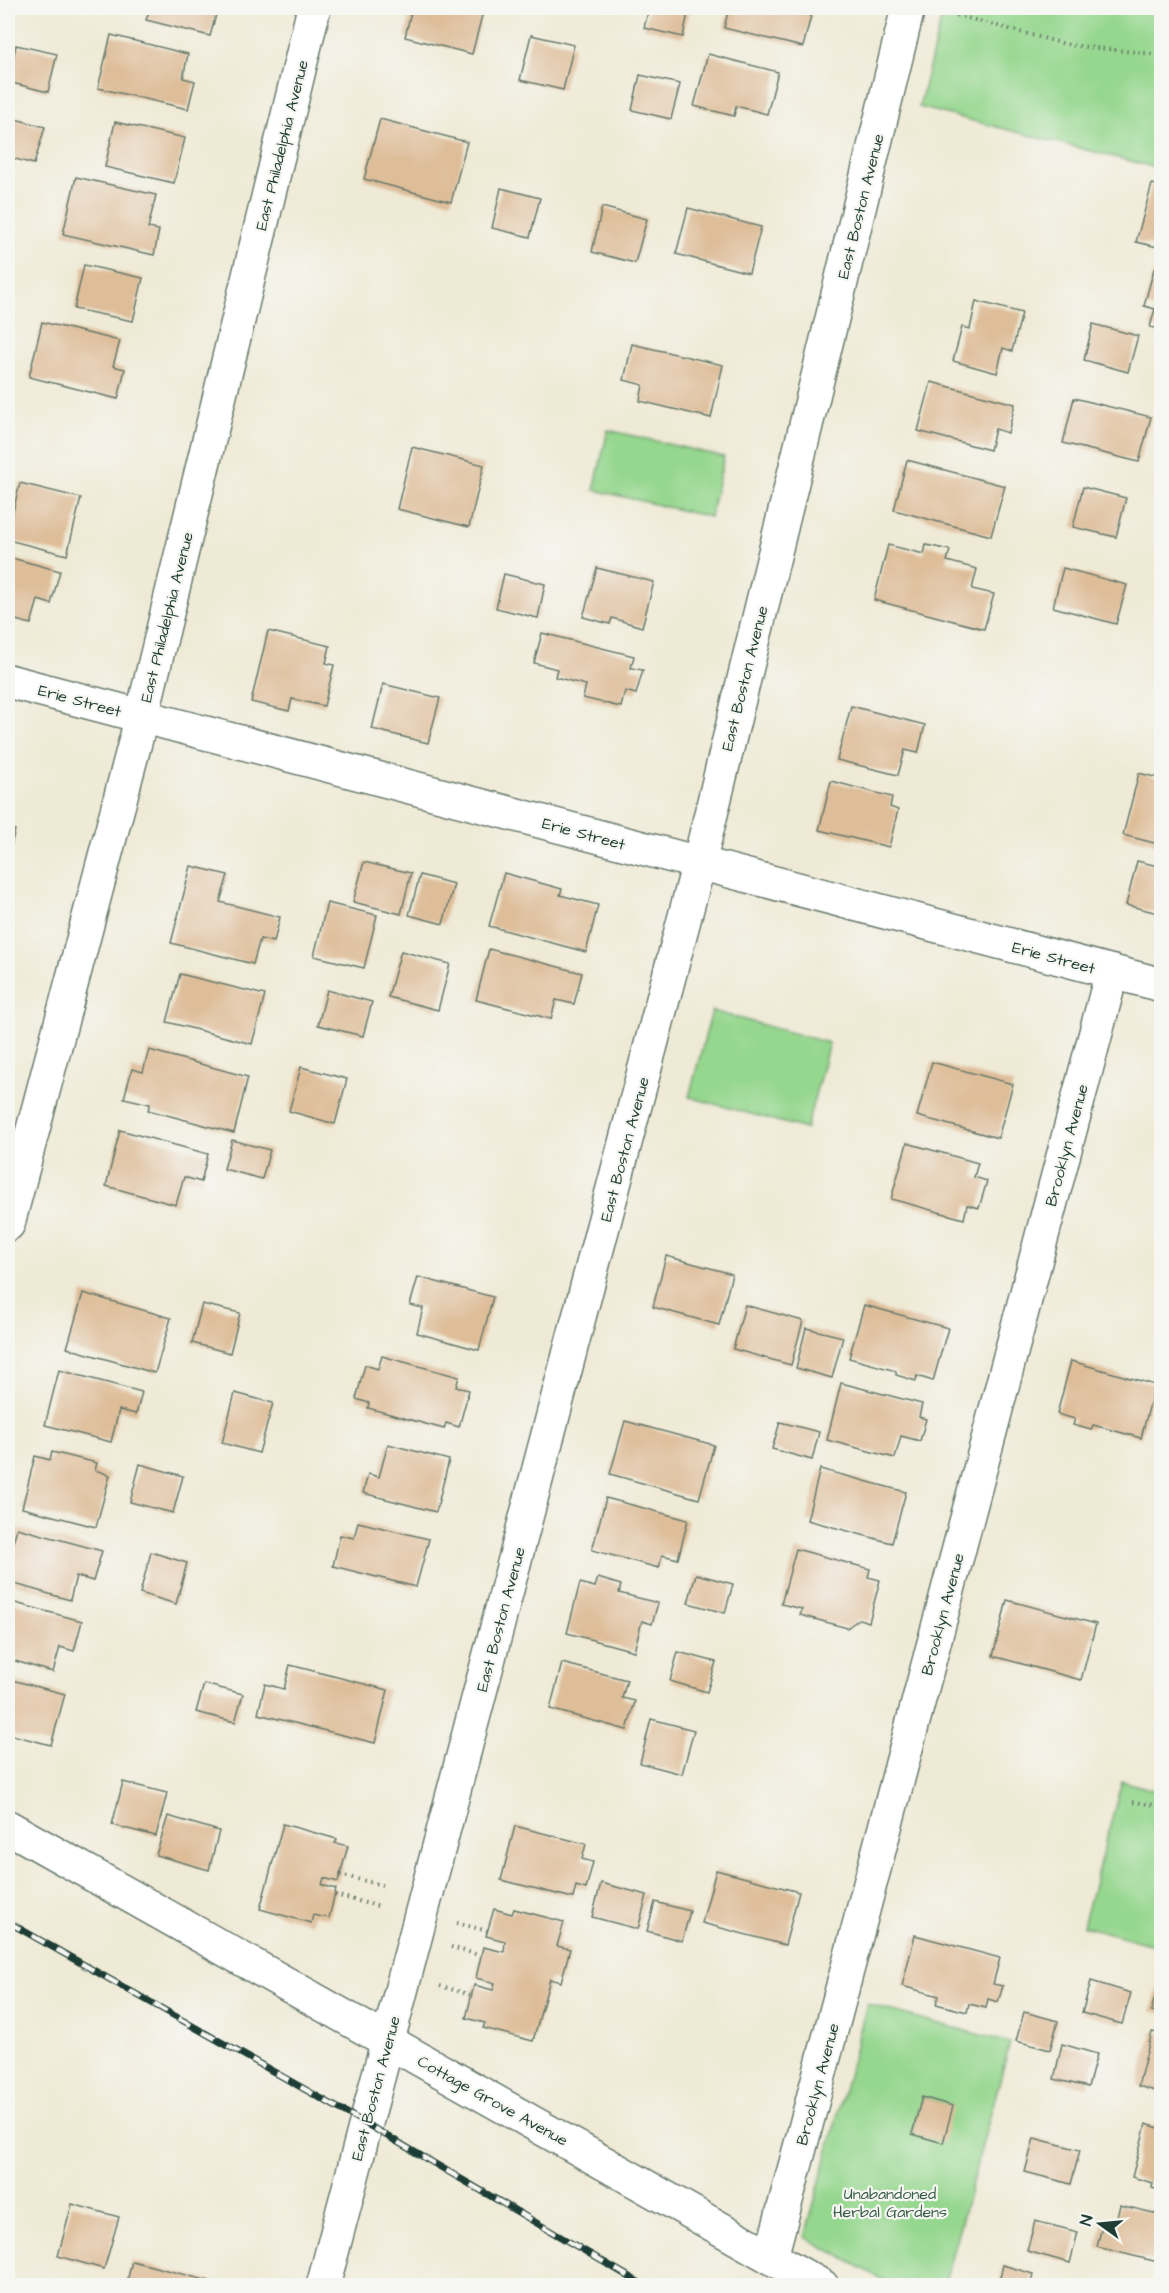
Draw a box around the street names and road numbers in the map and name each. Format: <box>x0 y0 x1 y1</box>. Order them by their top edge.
street label: East Philadelphia Avenue <box>250 57 314 233</box>
street label: East Boston Avenue <box>832 131 890 281</box>
street label: East Philadelphia Avenue <box>135 529 199 705</box>
street label: East Boston Avenue <box>716 603 774 753</box>
street label: Erie Street <box>36 679 124 723</box>
street label: Erie Street <box>540 812 628 856</box>
street label: Erie Street <box>1010 936 1098 980</box>
street label: East Boston Avenue <box>595 1074 655 1224</box>
street label: Brooklyn Avenue <box>1040 1081 1095 1209</box>
street label: East Boston Avenue <box>471 1544 531 1694</box>
street label: Brooklyn Avenue <box>916 1550 971 1678</box>
street label: East Boston Avenue <box>346 2013 406 2163</box>
street label: Brooklyn Avenue <box>791 2020 846 2148</box>
street label: Cottage Grove Avenue <box>413 2050 572 2152</box>

